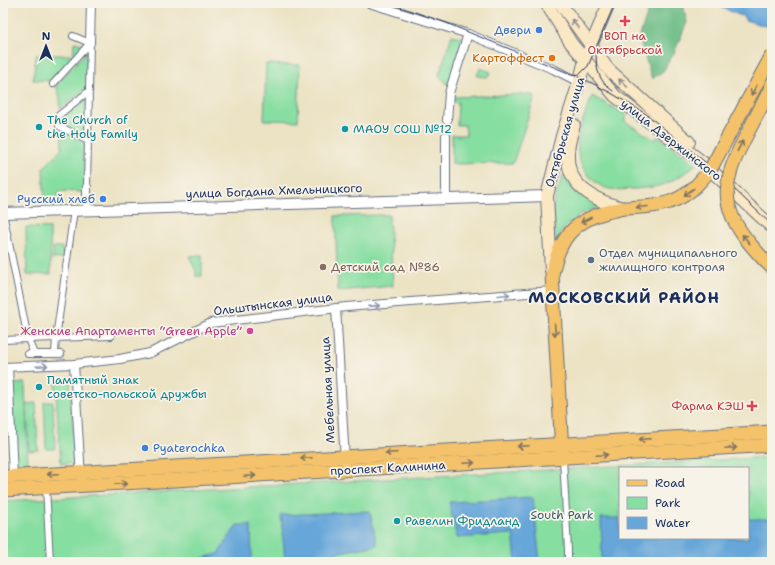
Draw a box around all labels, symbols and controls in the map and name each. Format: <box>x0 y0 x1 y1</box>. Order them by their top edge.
marker: ВОП на Октябрьской <box>619 15 631 27</box>
one-way arrow <box>571 19 579 30</box>
place label: Двери <box>494 22 531 38</box>
marker: Двери <box>534 25 544 35</box>
north arrow <box>26 26 66 66</box>
place label: ВОП на Октябрьской <box>588 28 663 58</box>
text: N <box>42 29 51 44</box>
place label: Картоффест <box>472 50 545 66</box>
marker: Картоффест <box>547 53 557 63</box>
street label: Октябрьская улица <box>542 74 589 189</box>
one-way arrow <box>618 78 628 87</box>
one-way arrow <box>750 84 757 96</box>
street label: улица Дзержинского <box>617 96 725 184</box>
place label: The Church of the Holy Family <box>47 112 138 142</box>
place label: МАОУ СОШ №12 <box>353 121 452 137</box>
marker: The Church of the Holy Family <box>34 122 44 132</box>
marker: МАОУ СОШ №12 <box>340 124 350 134</box>
one-way arrow <box>737 141 745 153</box>
street label: улица Богдана Хмельницкого <box>185 180 363 202</box>
one-way arrow <box>683 188 694 196</box>
place label: Русский хлеб <box>17 191 95 207</box>
marker: Русский хлеб <box>98 194 108 204</box>
one-way arrow <box>636 204 649 211</box>
one-way arrow <box>580 217 592 224</box>
one-way arrow <box>741 233 750 244</box>
place label: Отдел муниципального жилищного контроля <box>599 245 737 275</box>
marker: Отдел муниципального жилищного контроля <box>586 255 596 265</box>
place label: Детский сад №86 <box>331 259 440 275</box>
marker: Детский сад №86 <box>318 262 328 272</box>
district label: МОСКОВСКИЙ РАЙОН <box>528 287 720 308</box>
street label: Ольштынская улица <box>213 289 334 319</box>
one-way arrow <box>497 292 510 299</box>
one-way arrow <box>367 302 380 309</box>
place label: Женские Апартаменты “Green Apple” <box>20 323 242 339</box>
one-way arrow <box>551 323 558 336</box>
marker: Женские Апартаменты “Green Apple” <box>245 326 255 336</box>
street label: Мебельная улица <box>317 336 339 444</box>
one-way arrow <box>35 362 48 369</box>
place label: Памятный знак советско-польской дружбы <box>47 372 207 402</box>
marker: Памятный знак советско-польской дружбы <box>34 382 44 392</box>
place label: Фарма КЭШ <box>671 398 744 414</box>
marker: Фарма КЭШ <box>747 401 757 411</box>
one-way arrow <box>639 435 652 443</box>
place label: Pyaterochka <box>153 440 225 456</box>
one-way arrow <box>517 442 530 449</box>
marker: Pyaterochka <box>140 443 150 453</box>
one-way arrow <box>724 444 737 451</box>
one-way arrow <box>385 450 398 457</box>
one-way arrow <box>595 452 608 459</box>
one-way arrow <box>300 455 313 462</box>
street label: проспект Калинина <box>330 457 447 479</box>
one-way arrow <box>462 459 475 467</box>
legend <box>619 467 749 539</box>
one-way arrow <box>47 470 60 477</box>
one-way arrow <box>243 472 256 480</box>
text: Road <box>655 475 686 491</box>
one-way arrow <box>114 480 127 487</box>
text: Park <box>655 495 681 511</box>
park label: South Park <box>530 507 594 523</box>
place label: Равелин Фридланд <box>405 513 520 529</box>
text: Water <box>655 515 691 531</box>
marker: Равелин Фридланд <box>392 516 402 526</box>

